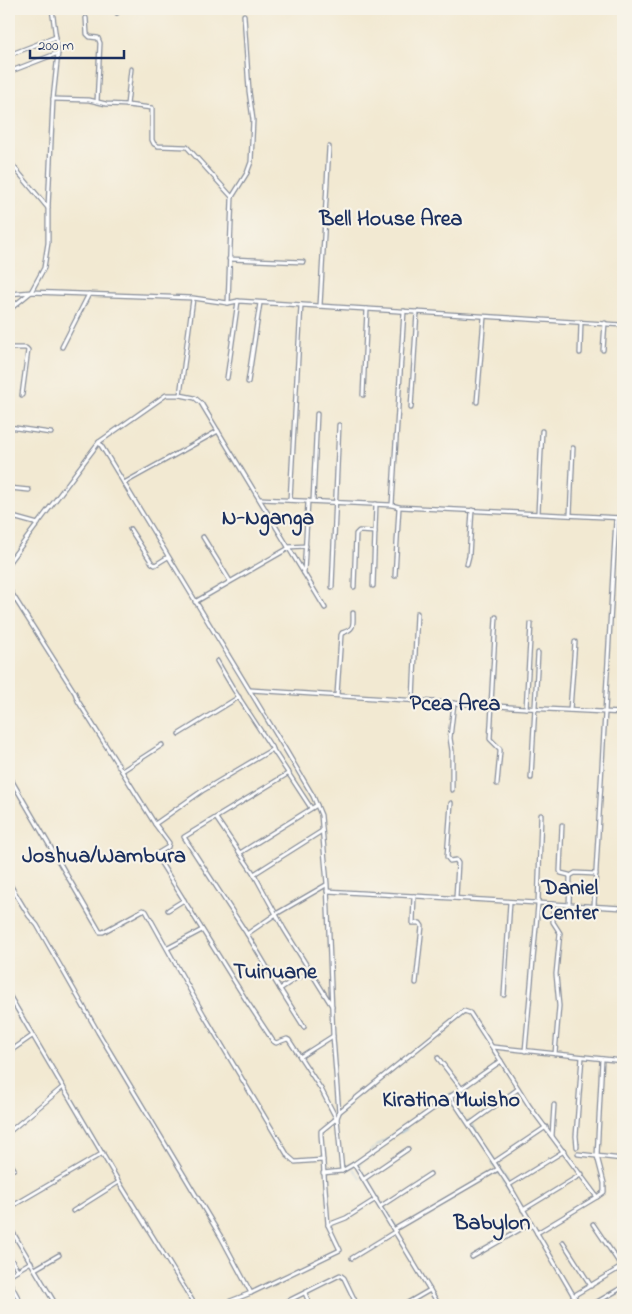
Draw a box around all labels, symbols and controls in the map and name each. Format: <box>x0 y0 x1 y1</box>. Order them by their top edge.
scale bar <box>30 28 124 60</box>
text: 200 m <box>38 35 74 57</box>
district label: Bell House Area <box>319 204 463 236</box>
district label: N-Nganga <box>222 503 314 536</box>
district label: Pcea Area <box>410 689 500 721</box>
district label: Joshua/Wambura <box>22 841 186 873</box>
district label: Daniel Center <box>541 873 600 930</box>
district label: Tuinuane <box>233 957 318 989</box>
district label: Kiratina Mwisho <box>382 1085 520 1117</box>
district label: Babylon <box>453 1208 530 1241</box>

